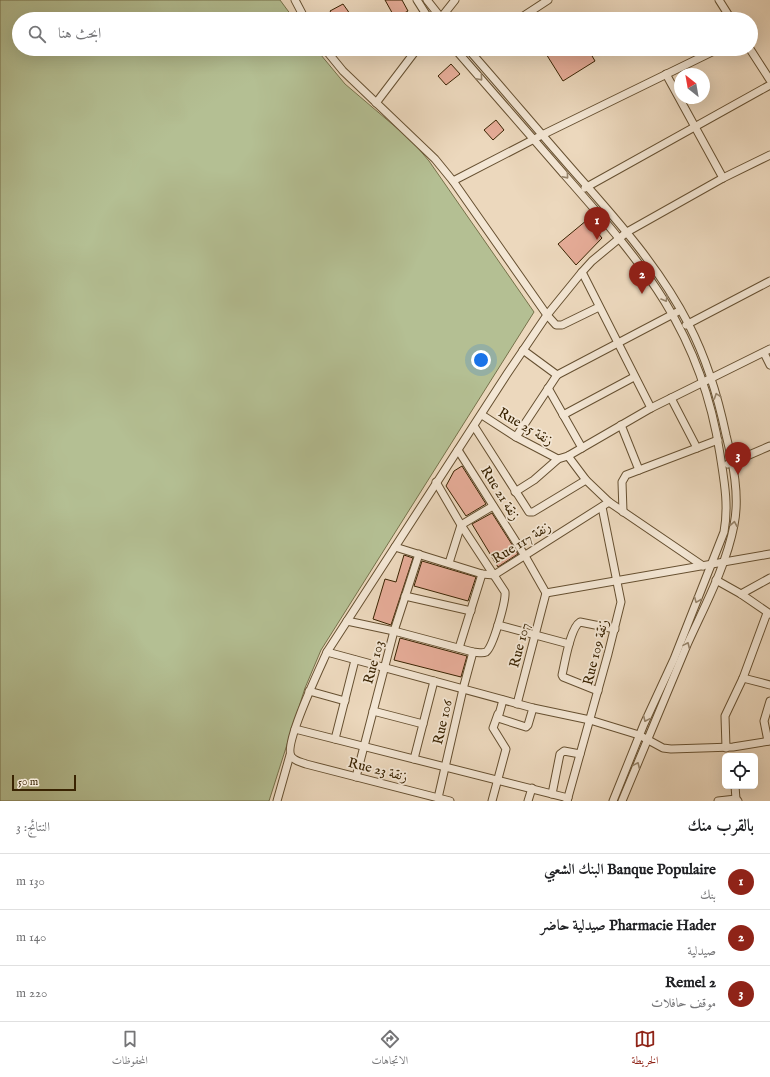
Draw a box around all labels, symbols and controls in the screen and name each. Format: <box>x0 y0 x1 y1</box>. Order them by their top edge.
search box <box>12 12 758 56</box>
icon: search <box>26 23 48 45</box>
text: ابحث هنا <box>58 24 101 43</box>
north arrow <box>674 68 710 104</box>
one-way arrow <box>476 74 483 81</box>
one-way arrow <box>562 171 569 179</box>
pin: 1 <box>584 207 610 240</box>
pin: 2 <box>629 261 655 294</box>
one-way arrow <box>660 295 667 302</box>
your location <box>471 350 491 370</box>
one-way arrow <box>713 393 722 400</box>
street label: Rue 25 زنقة <box>495 404 556 450</box>
pin: 3 <box>725 442 751 475</box>
street label: Rue 21 زنقة <box>476 463 524 524</box>
street label: Rue 117 زنقة <box>489 518 554 568</box>
one-way arrow <box>729 521 738 527</box>
one-way arrow <box>694 595 702 603</box>
street label: Rue 109 زنقة <box>579 617 613 687</box>
street label: Rue 107 <box>505 621 535 670</box>
street label: Rue 103 <box>360 638 388 686</box>
one-way arrow <box>682 642 690 649</box>
street label: Rue 106 <box>429 697 457 746</box>
one-way arrow <box>643 715 651 723</box>
map controls <box>722 753 758 789</box>
button: locate <box>722 753 758 789</box>
street label: Rue 23 زنقة <box>346 754 410 786</box>
one-way arrow <box>633 762 641 769</box>
scale bar <box>12 773 76 792</box>
text: 50 m <box>18 775 38 789</box>
text: بالقرب منك <box>687 816 754 837</box>
text: النتائج: 3 <box>16 819 50 836</box>
text: Banque Populaire البنك الشعبي <box>544 860 716 879</box>
text: 130 m <box>16 873 45 890</box>
text: 1 <box>739 873 743 890</box>
text: بنك <box>700 887 716 904</box>
text: Pharmacie Hader صيدلية حاضر <box>540 916 716 935</box>
text: 140 m <box>16 929 47 946</box>
text: 2 <box>738 929 744 946</box>
text: صيدلية <box>687 943 716 960</box>
text: Remel 2 <box>665 973 716 992</box>
text: 220 m <box>16 985 47 1002</box>
text: 3 <box>739 985 743 1002</box>
text: موقف حافلات <box>651 995 716 1012</box>
tab: المحفوظات <box>112 1028 148 1071</box>
tab: الاتجاهات <box>371 1028 408 1071</box>
tab: الخريطة <box>632 1028 658 1071</box>

